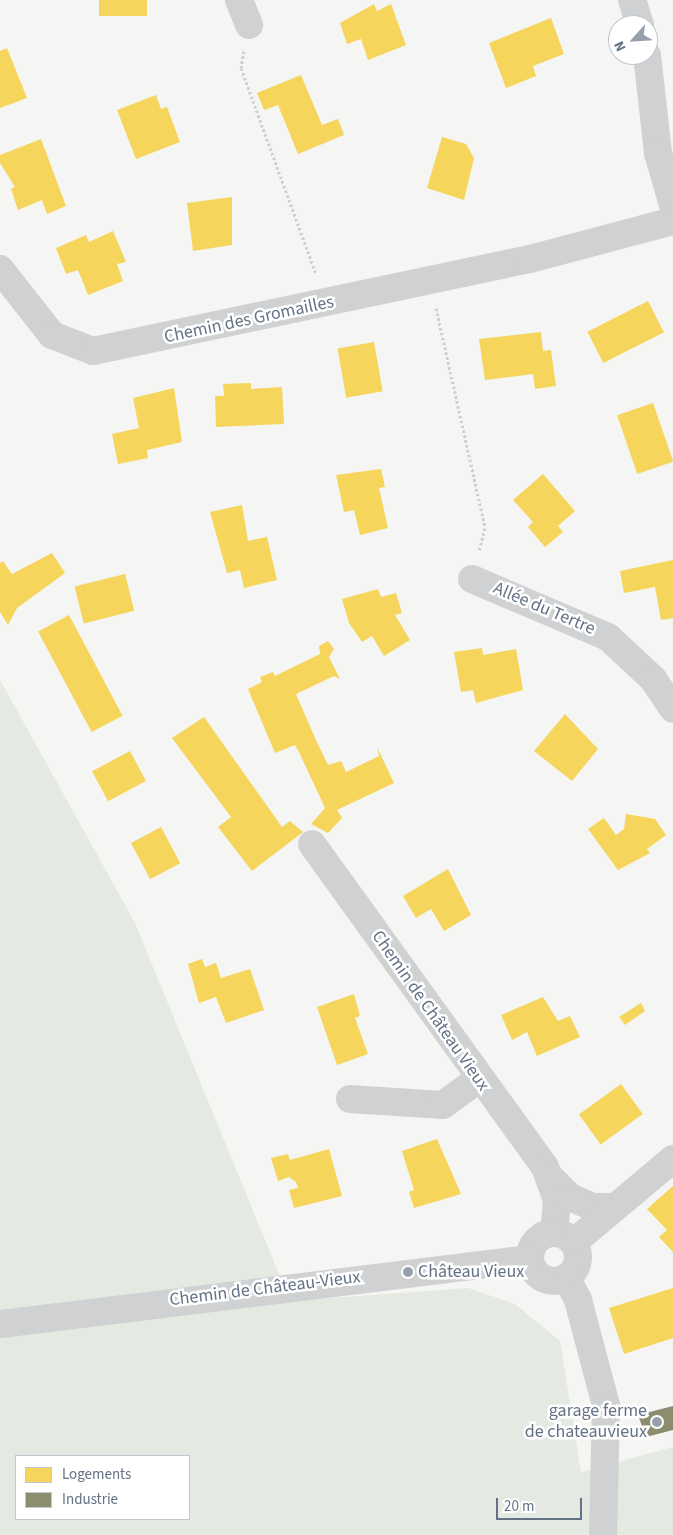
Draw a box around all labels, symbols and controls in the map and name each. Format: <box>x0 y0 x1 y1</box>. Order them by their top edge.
north arrow <box>608 15 658 65</box>
text: N <box>609 38 631 55</box>
street label: Chemin des Gromailles <box>162 291 336 349</box>
street label: Allée du Tertre <box>490 578 598 640</box>
street label: Chemin de Château Vieux <box>366 927 494 1095</box>
place label: Château Vieux <box>418 1261 524 1283</box>
marker: Château Vieux <box>402 1266 414 1278</box>
street label: Chemin de Château-Vieux <box>168 1267 362 1311</box>
place label: garage ferme de chateauvieux <box>525 1401 647 1444</box>
marker: garage ferme de chateauvieux <box>651 1416 663 1428</box>
legend <box>15 1455 190 1520</box>
text: Logements <box>62 1464 131 1485</box>
scale bar <box>498 1488 584 1520</box>
text: Industrie <box>62 1489 118 1510</box>
text: 20 m <box>504 1496 534 1517</box>

